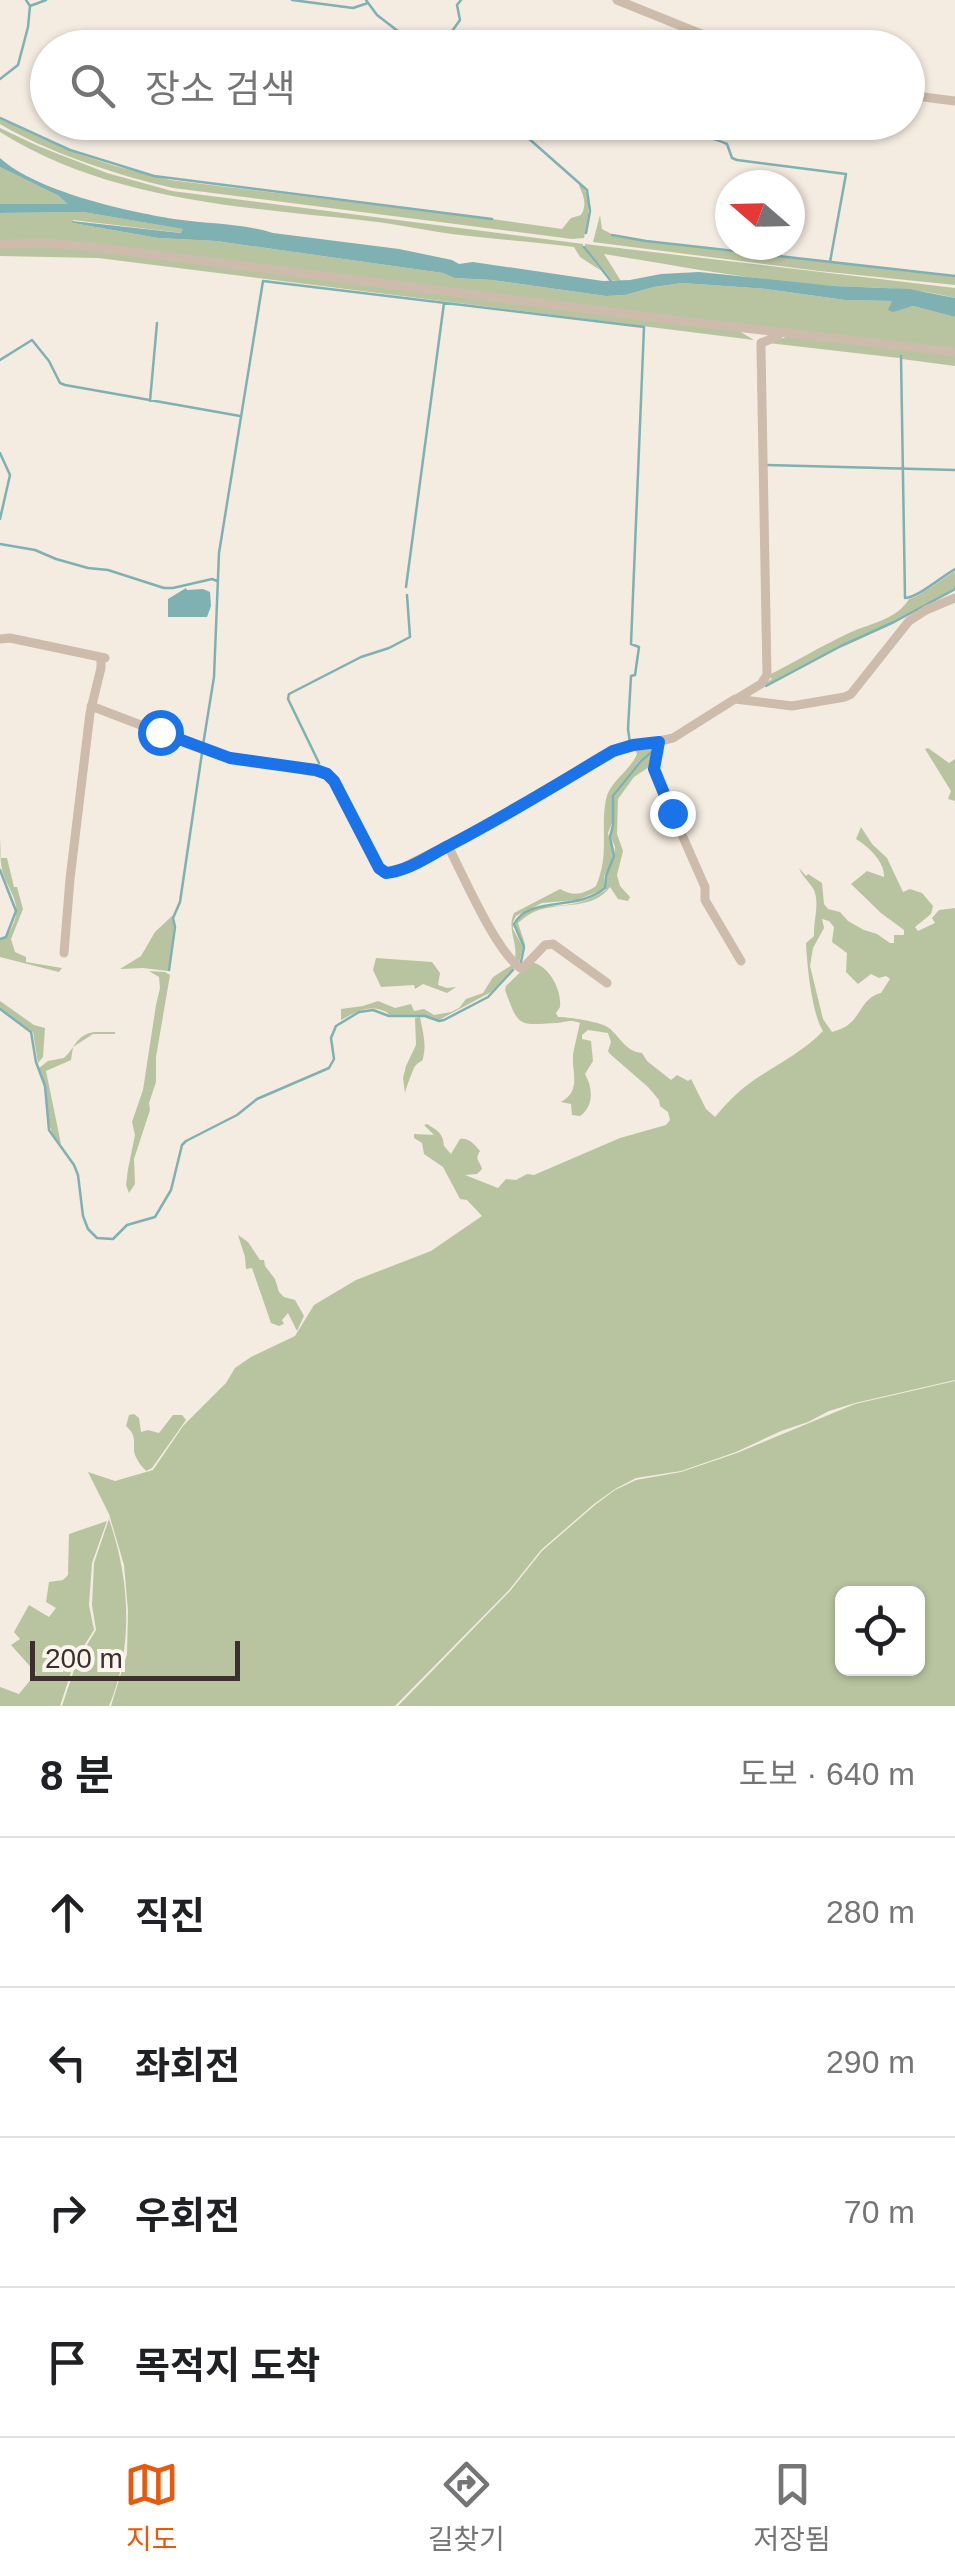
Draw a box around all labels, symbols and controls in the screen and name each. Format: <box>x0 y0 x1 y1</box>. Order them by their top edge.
search box <box>30 30 925 140</box>
icon: search <box>65 58 120 113</box>
text: 장소 검색 <box>145 68 295 110</box>
north arrow <box>715 170 805 260</box>
route start <box>138 710 184 756</box>
route end <box>650 791 696 837</box>
map controls <box>835 1586 925 1676</box>
button: locate <box>835 1586 925 1676</box>
scale bar <box>30 1636 240 1681</box>
text: 200 m <box>45 1643 123 1674</box>
text: 8 분 <box>40 1752 114 1799</box>
text: 도보 · 640 m <box>739 1756 915 1792</box>
icon: ahead <box>40 1885 95 1940</box>
text: 280 m <box>826 1894 915 1930</box>
text: 직진 <box>135 1895 205 1937</box>
icon: left <box>40 2035 95 2090</box>
text: 290 m <box>826 2044 915 2080</box>
text: 좌회전 <box>135 2045 240 2087</box>
icon: right <box>40 2185 95 2240</box>
text: 70 m <box>844 2194 915 2230</box>
text: 우회전 <box>135 2195 240 2237</box>
icon: arrive <box>40 2335 95 2390</box>
text: 목적지 도착 <box>135 2345 320 2387</box>
tab: 지도 <box>124 2457 179 2557</box>
tab: 길찾기 <box>428 2457 505 2557</box>
tab: 저장됨 <box>753 2457 831 2557</box>

